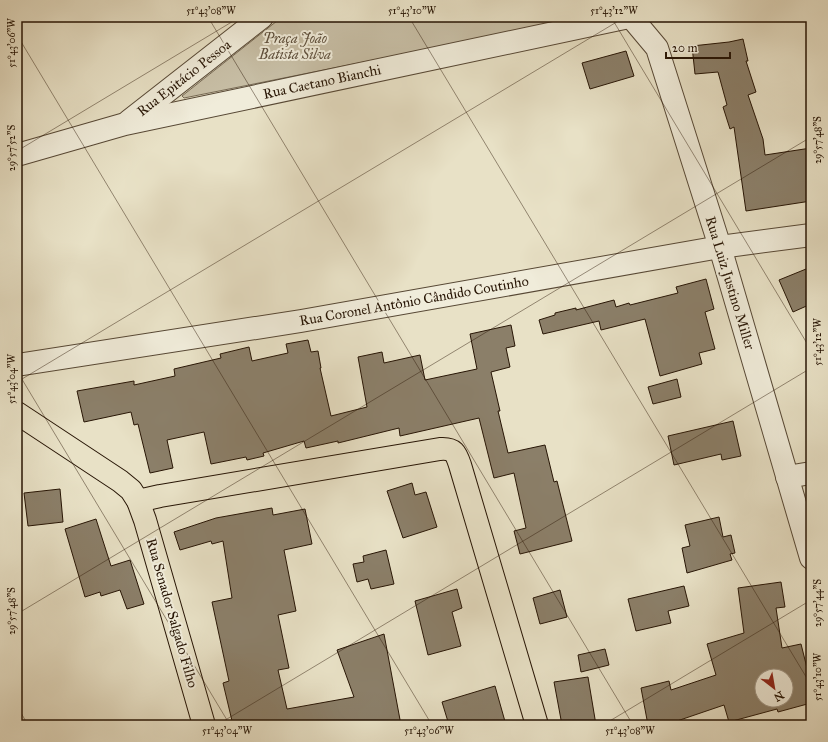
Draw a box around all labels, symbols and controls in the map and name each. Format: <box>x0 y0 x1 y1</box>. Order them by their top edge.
text: 51°43'08"W <box>186 5 236 17</box>
text: 51°43'10"W <box>388 5 437 17</box>
text: 51°43'12"W <box>590 5 638 17</box>
text: 51°43'06"W <box>6 18 18 68</box>
park label: Praça João Batista Silva <box>258 30 331 63</box>
scale bar <box>666 34 730 60</box>
street label: Rua Epitácio Pessoa <box>134 36 234 120</box>
text: 20 m <box>672 41 698 55</box>
street label: Rua Caetano Bianchi <box>261 61 383 103</box>
text: 29°57'48"S <box>812 116 824 164</box>
text: 29°57'52"S <box>6 125 18 171</box>
street label: Rua Luiz Justino Miller <box>701 214 759 353</box>
street label: Rua Coronel Antônio Cândido Coutinho <box>298 272 530 330</box>
text: 51°43'12"W <box>812 318 824 366</box>
text: 51°43'04"W <box>6 354 18 404</box>
street label: Rua Senador Salgado Filho <box>142 536 202 690</box>
text: 29°57'44"S <box>812 579 824 627</box>
text: 29°57'48"S <box>6 587 18 635</box>
text: 51°43'10"W <box>812 652 824 701</box>
north arrow <box>754 668 794 708</box>
text: N <box>771 688 786 704</box>
text: 51°43'04"W <box>202 725 252 737</box>
text: 51°43'06"W <box>404 725 454 737</box>
text: 51°43'08"W <box>605 725 655 737</box>

